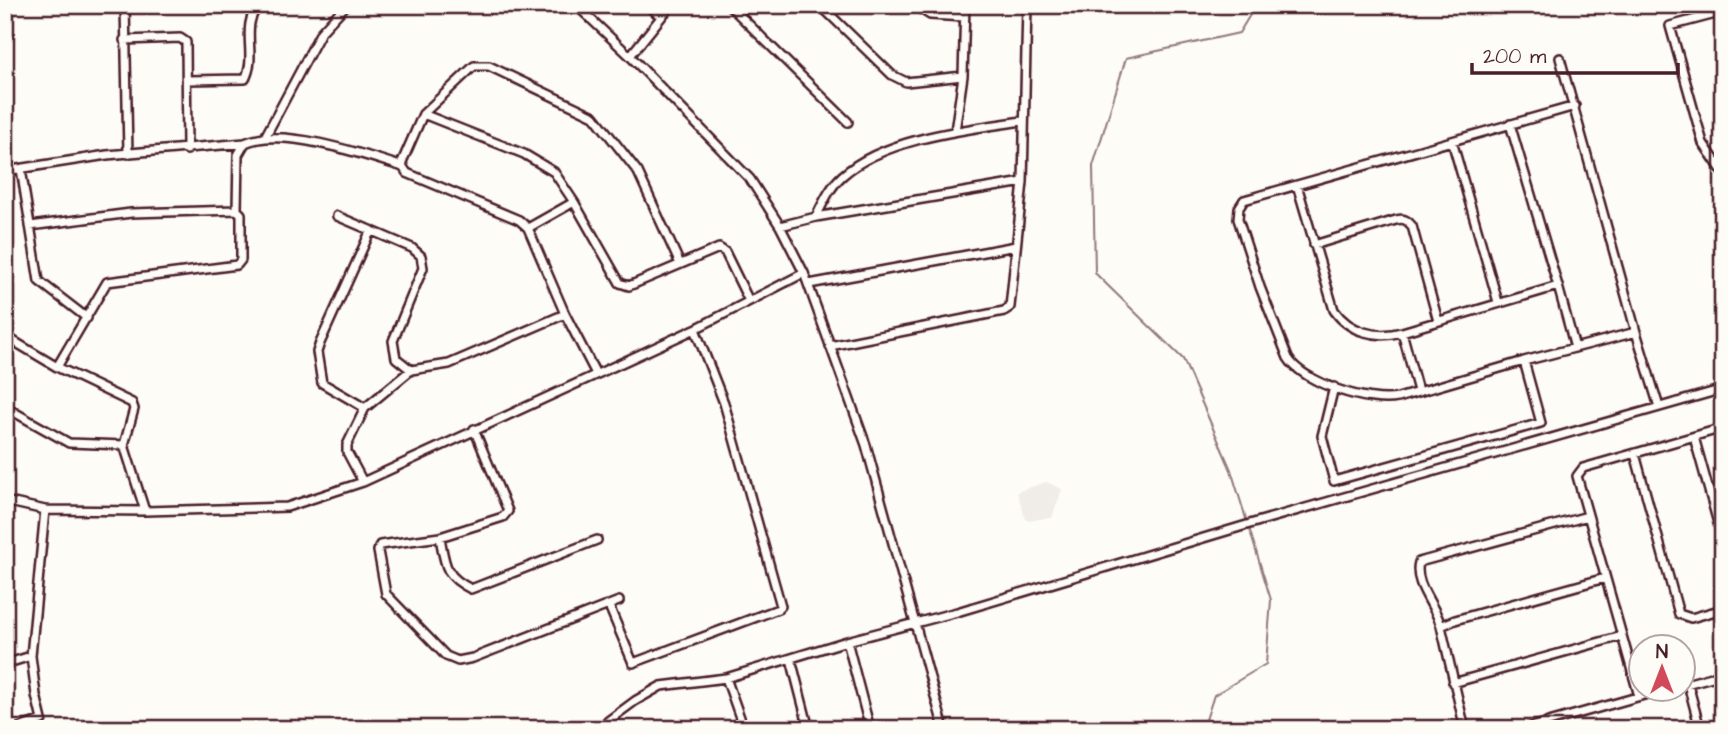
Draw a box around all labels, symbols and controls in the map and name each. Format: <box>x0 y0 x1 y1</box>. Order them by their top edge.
scale bar <box>1472 32 1679 76</box>
text: 200 m <box>1483 42 1547 71</box>
north arrow <box>1626 632 1696 702</box>
text: N <box>1656 639 1668 666</box>

